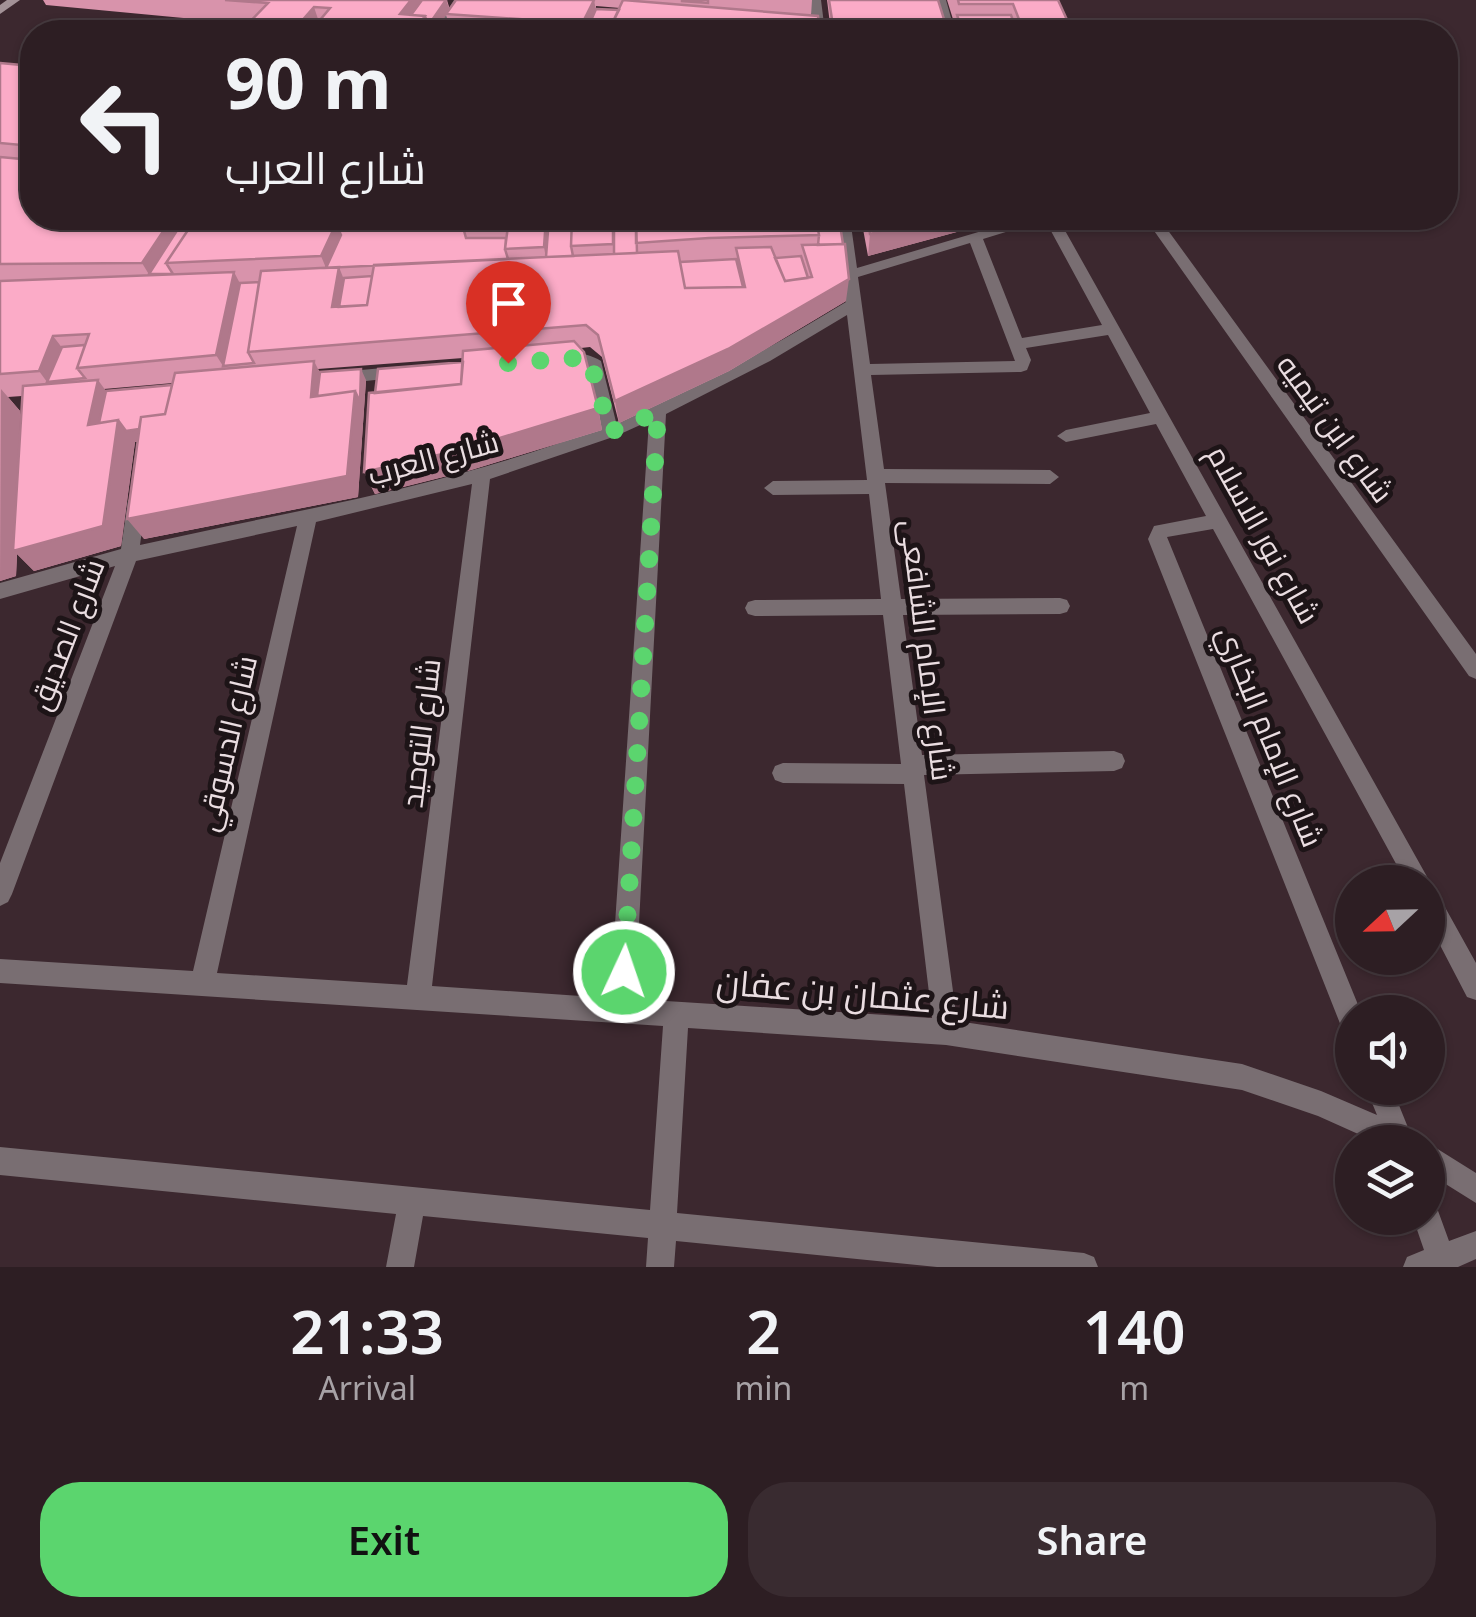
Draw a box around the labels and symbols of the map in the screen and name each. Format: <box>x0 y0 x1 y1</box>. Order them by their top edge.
pin <box>466 261 551 364</box>
street label: شارع ابن تيميه <box>1267 346 1404 511</box>
street label: شارع العرب <box>363 420 503 495</box>
street label: شارع نور الاسلام <box>1197 437 1330 631</box>
street label: شارع الإمام الشافعى <box>891 517 964 783</box>
street label: شارع الصديق <box>18 553 115 716</box>
street label: شارع الإمام البخاري <box>1204 619 1334 854</box>
street label: شارع الدسوقي <box>186 651 270 836</box>
street label: شارع التوحيد <box>391 656 450 810</box>
north arrow <box>1335 865 1445 975</box>
position arrow <box>572 920 676 1024</box>
street label: شارع عثمان بن عفان <box>714 957 1011 1030</box>

